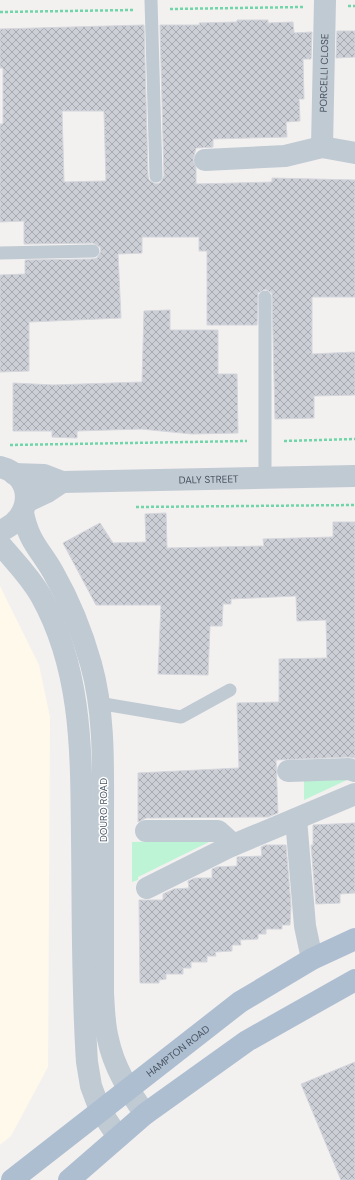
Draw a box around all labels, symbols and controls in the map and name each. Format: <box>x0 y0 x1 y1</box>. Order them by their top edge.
street label: PORCELLI CLOSE <box>317 33 331 113</box>
street label: DALY STREET <box>179 472 239 487</box>
street label: DOURO ROAD <box>97 778 110 842</box>
street label: HAMPTON ROAD <box>143 1022 212 1080</box>

